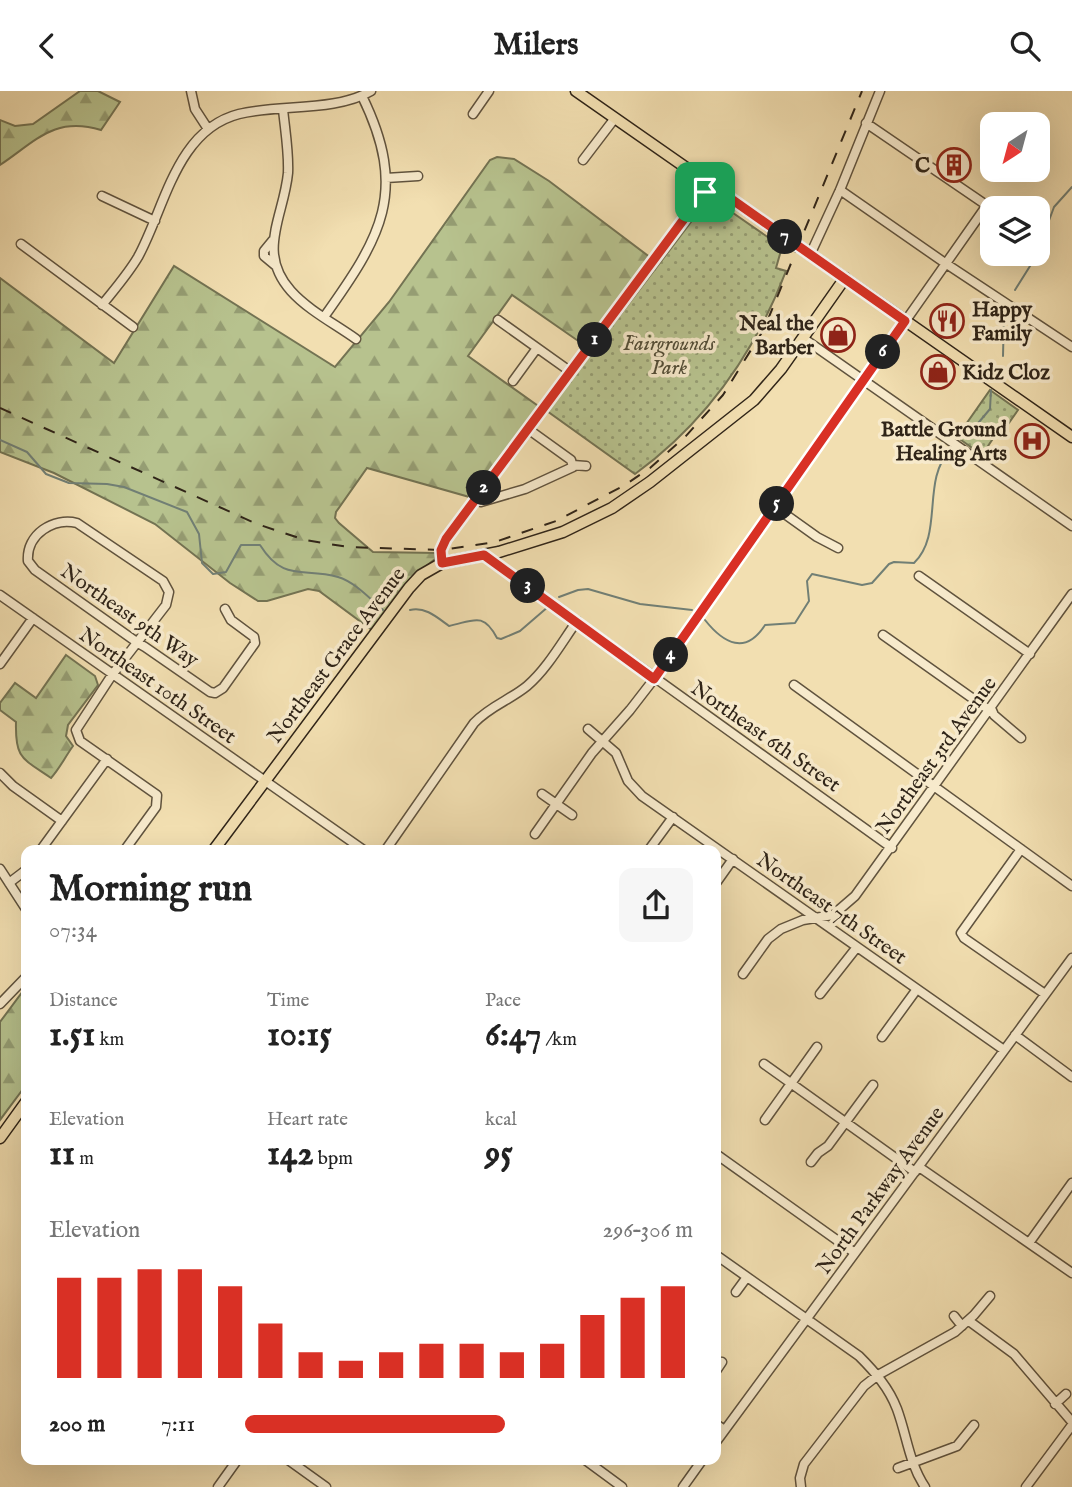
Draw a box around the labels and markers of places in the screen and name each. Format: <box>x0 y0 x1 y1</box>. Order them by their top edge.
building icon: C <box>935 146 973 184</box>
place label: C <box>915 153 930 180</box>
pin <box>675 162 735 222</box>
pin: 7 <box>768 219 802 255</box>
place label: Happy Family <box>972 297 1033 348</box>
restaurant icon: Happy Family <box>928 302 966 340</box>
place label: Neal the Barber <box>738 311 814 362</box>
shop icon: Neal the Barber <box>819 316 857 354</box>
pin: 1 <box>578 323 612 357</box>
pin: 6 <box>866 335 900 369</box>
shop icon: Kidz Cloz <box>919 353 957 391</box>
place label: Kidz Cloz <box>962 360 1050 387</box>
place label: Battle Ground Healing Arts <box>881 417 1008 468</box>
hospital icon: Battle Ground Healing Arts <box>1013 422 1051 460</box>
pin: 2 <box>466 471 502 505</box>
pin: 5 <box>760 487 794 521</box>
pin: 3 <box>510 568 546 603</box>
pin: 4 <box>654 637 688 673</box>

